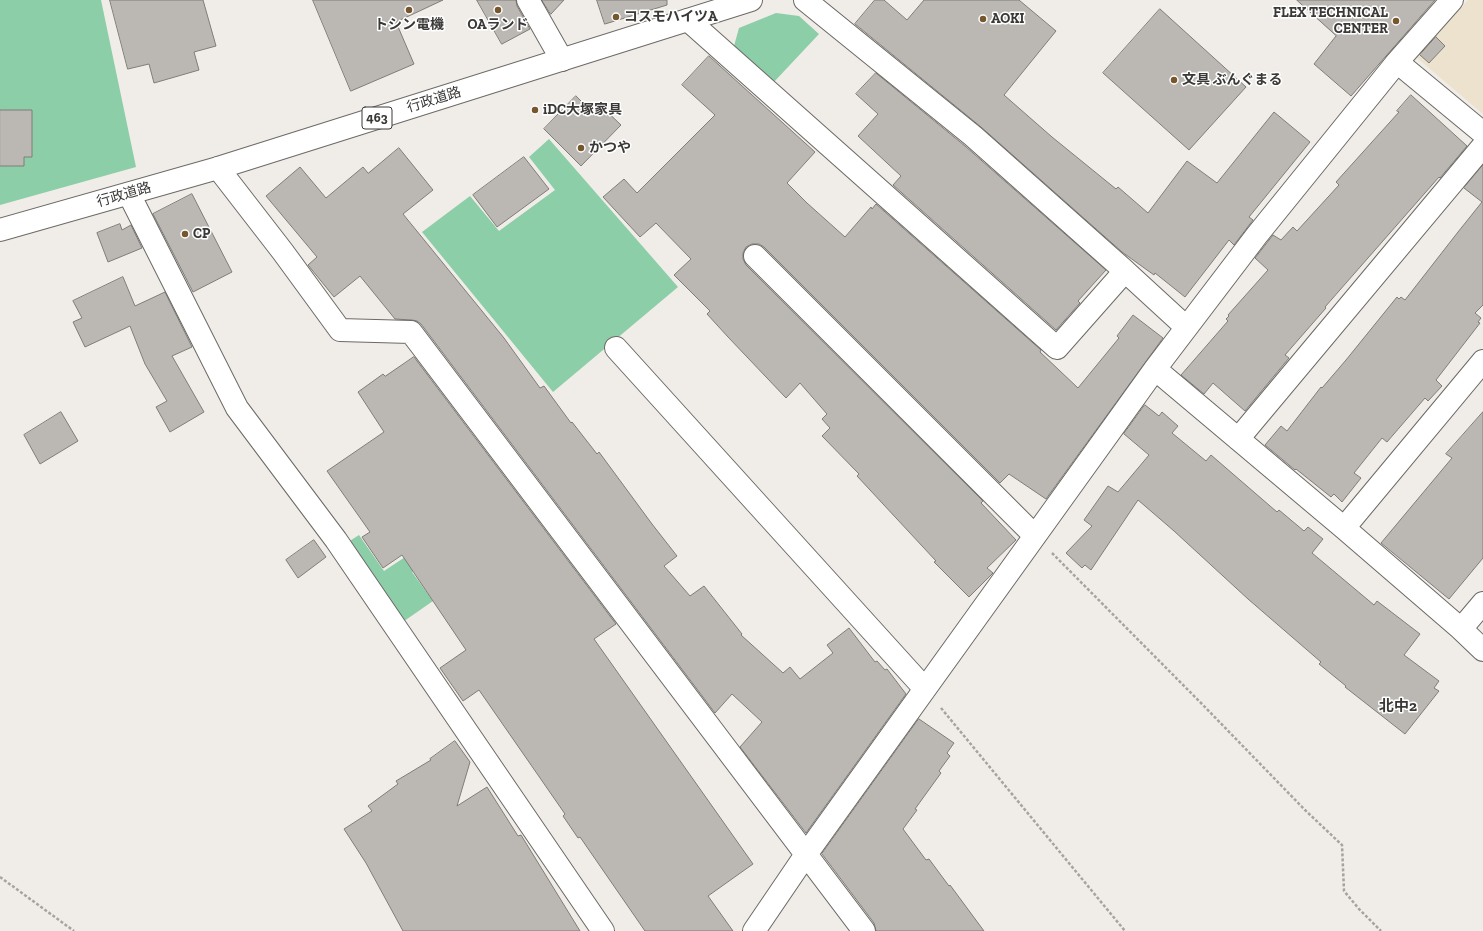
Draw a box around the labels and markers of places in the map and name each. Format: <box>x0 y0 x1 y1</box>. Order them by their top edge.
marker: トシン電機 <box>404 5 414 15</box>
marker: OAランド <box>493 5 503 15</box>
place label: FLEX TECHNICAL CENTER <box>1273 5 1388 38</box>
place label: コスモハイツA <box>624 9 718 25</box>
place label: AOKI <box>991 11 1024 27</box>
marker: コスモハイツA <box>611 12 621 22</box>
marker: AOKI <box>978 14 988 24</box>
marker: FLEX TECHNICAL CENTER <box>1391 16 1401 26</box>
place label: トシン電機 <box>374 17 444 33</box>
place label: OAランド <box>467 17 529 33</box>
place label: 文具 ぶんぐまる <box>1182 72 1283 88</box>
marker: 文具 ぶんぐまる <box>1169 75 1179 85</box>
place label: iDC大塚家具 <box>543 102 622 118</box>
marker: iDC大塚家具 <box>530 105 540 115</box>
place label: かつや <box>589 140 631 156</box>
marker: かつや <box>576 143 586 153</box>
place label: CP <box>193 226 210 242</box>
marker: CP <box>180 229 190 239</box>

